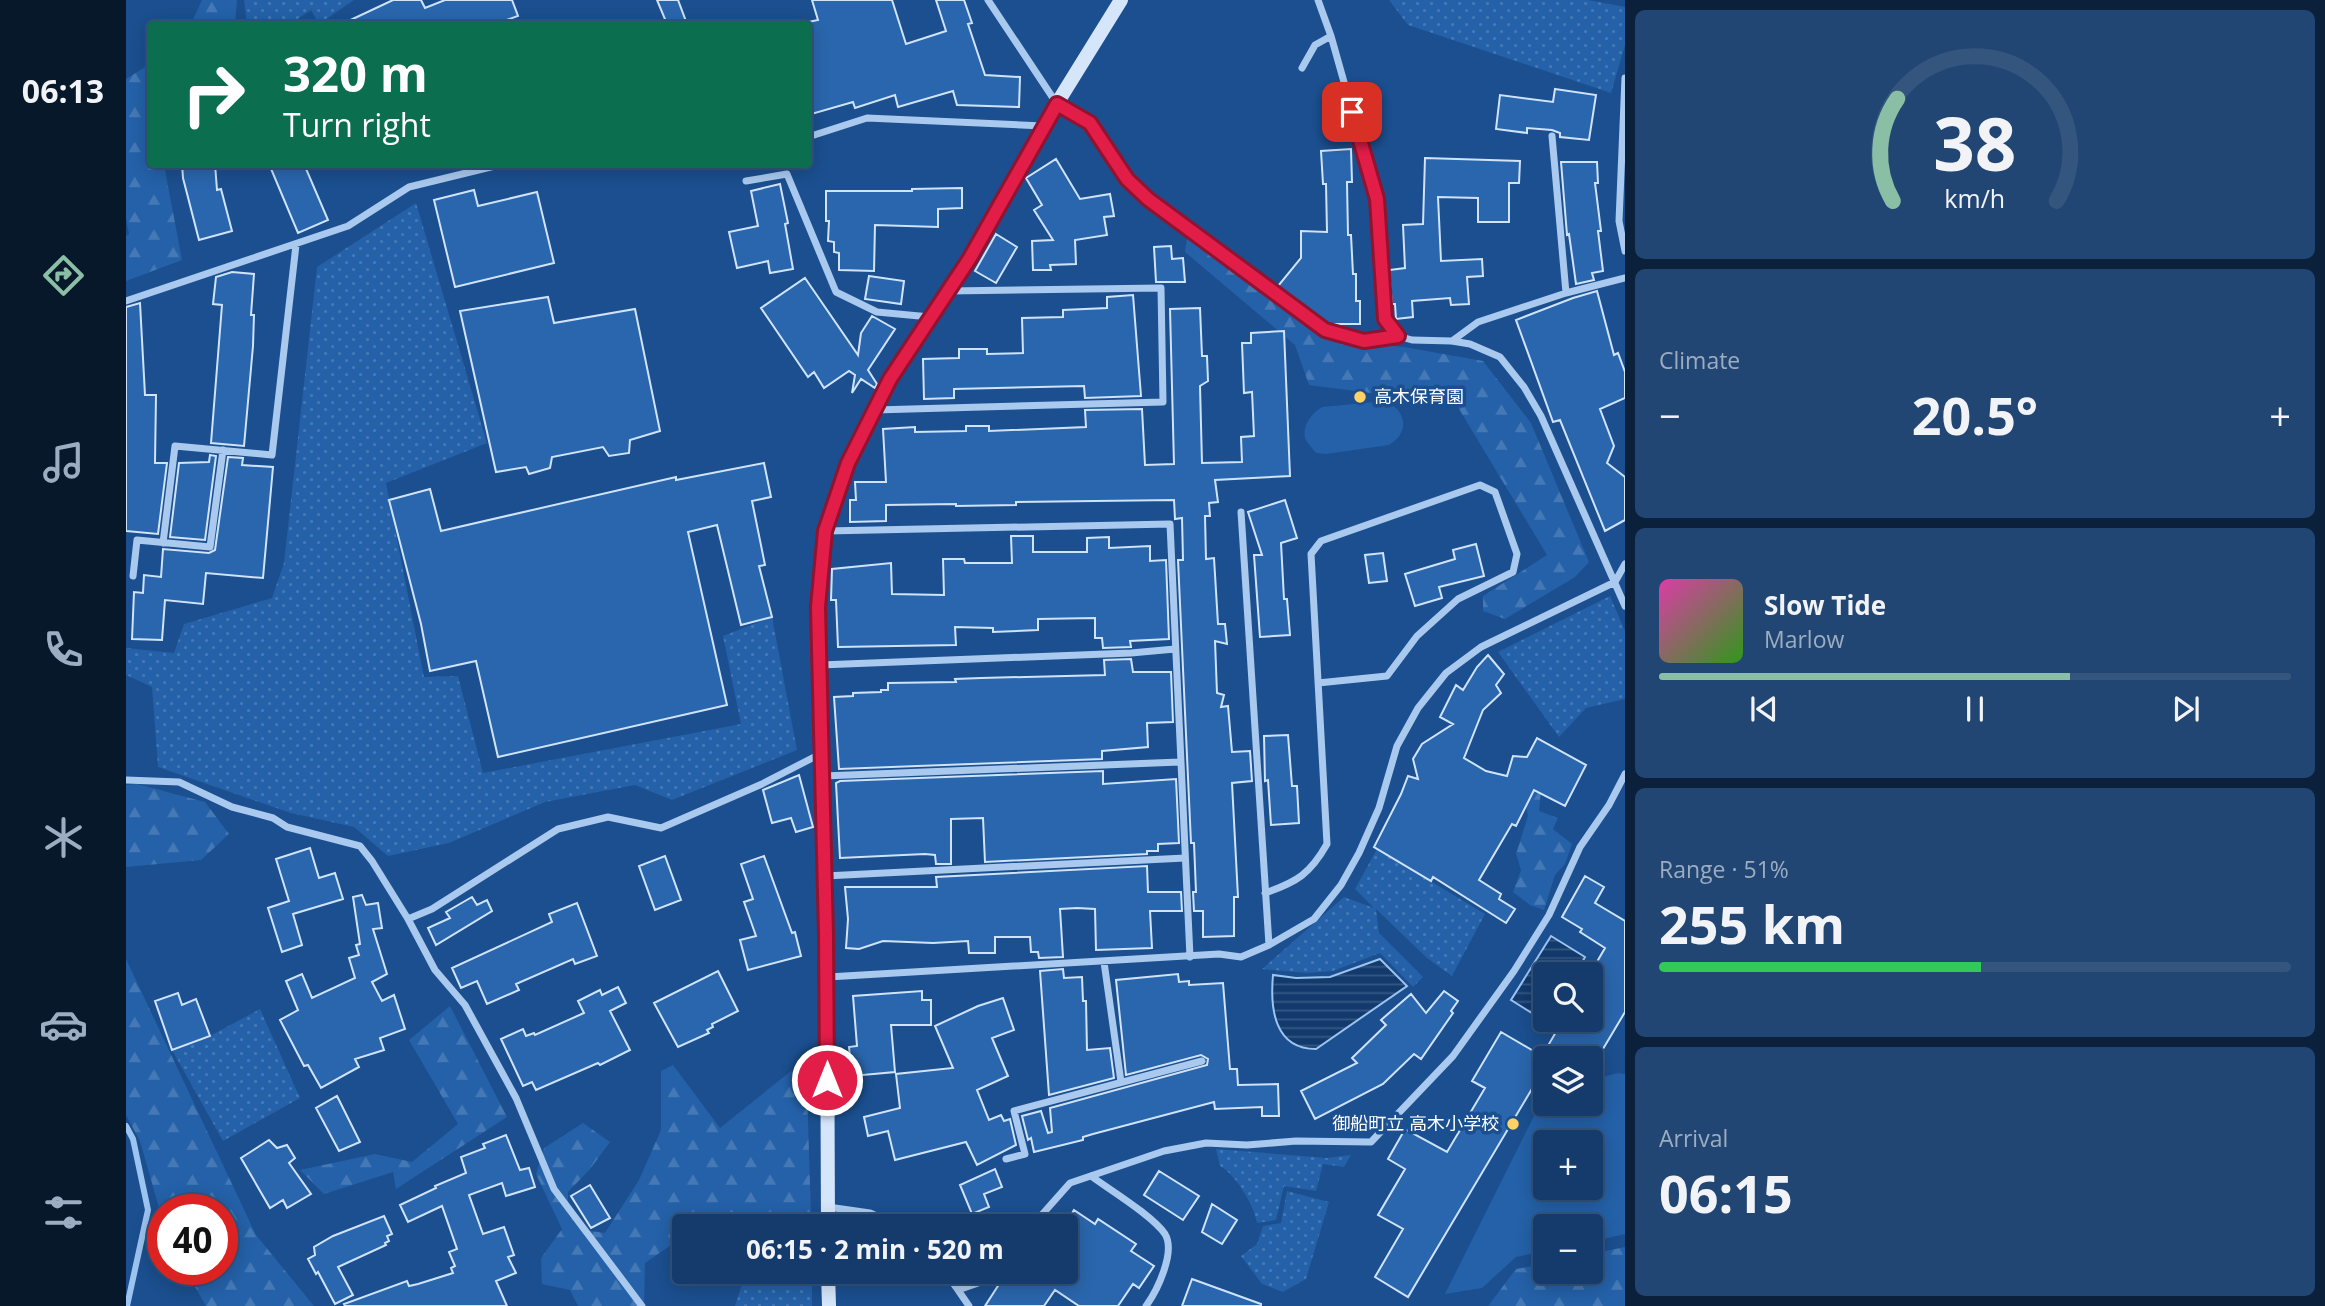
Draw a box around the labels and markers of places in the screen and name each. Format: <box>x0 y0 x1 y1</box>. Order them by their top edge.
pin <box>1322 82 1382 142</box>
place label: 高木保育園 <box>1374 384 1464 408</box>
marker: 高木保育園 <box>1352 389 1368 405</box>
place label: 御船町立 高木小学校 <box>1332 1111 1499 1135</box>
marker: 御船町立 高木小学校 <box>1505 1116 1521 1132</box>

